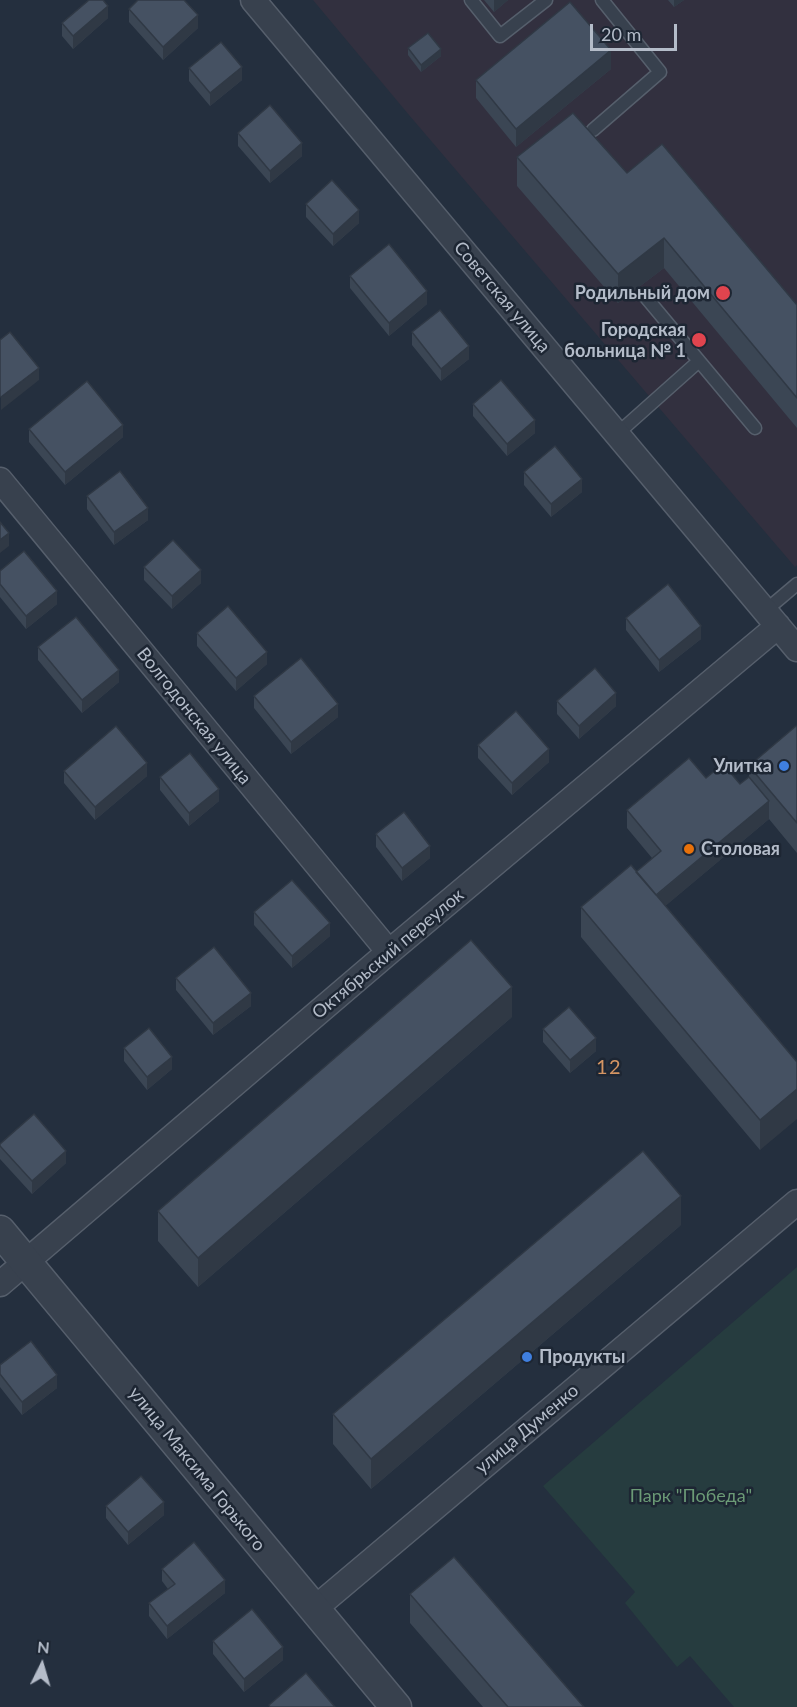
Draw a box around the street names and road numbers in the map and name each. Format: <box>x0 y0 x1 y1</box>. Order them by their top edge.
street label: Советская улица <box>449 237 555 357</box>
street label: Волгодонская улица <box>132 643 256 789</box>
street label: Октябрьский переулок <box>308 884 468 1024</box>
street label: улица Думенко <box>471 1380 583 1478</box>
street label: улица Максима Горького <box>124 1382 270 1556</box>

